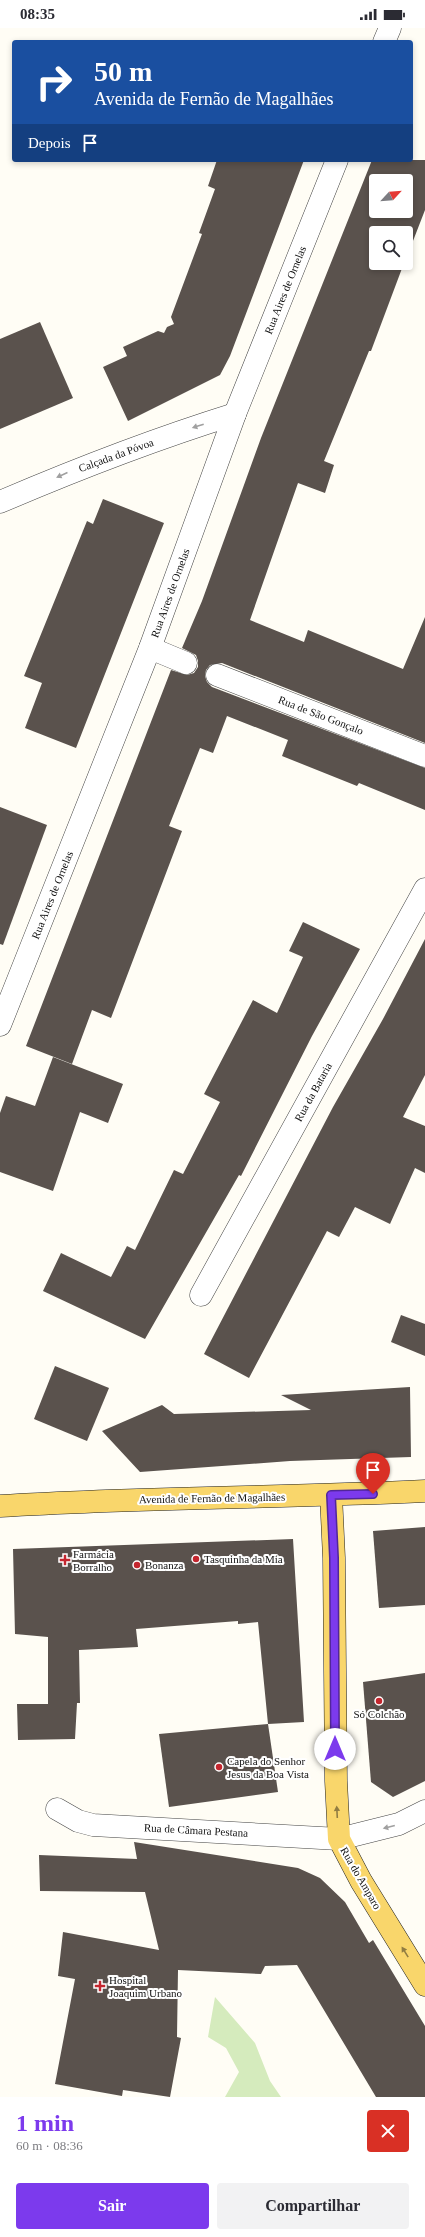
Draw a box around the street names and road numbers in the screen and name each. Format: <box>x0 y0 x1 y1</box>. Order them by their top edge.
street label: Rua Aires de Ornelas <box>262 244 308 336</box>
street label: Calçada da Póvoa <box>77 436 155 474</box>
street label: Rua Aires de Ornelas <box>148 547 192 639</box>
street label: Rua de São Gonçalo <box>277 693 366 737</box>
street label: Rua Aires de Ornelas <box>29 849 75 941</box>
street label: Rua da Bataria <box>292 1060 334 1123</box>
street label: Avenida de Fernão de Magalhães <box>139 1491 285 1505</box>
street label: Rua de Câmara Pestana <box>144 1821 248 1839</box>
street label: Rua do Amparo <box>338 1845 384 1912</box>

